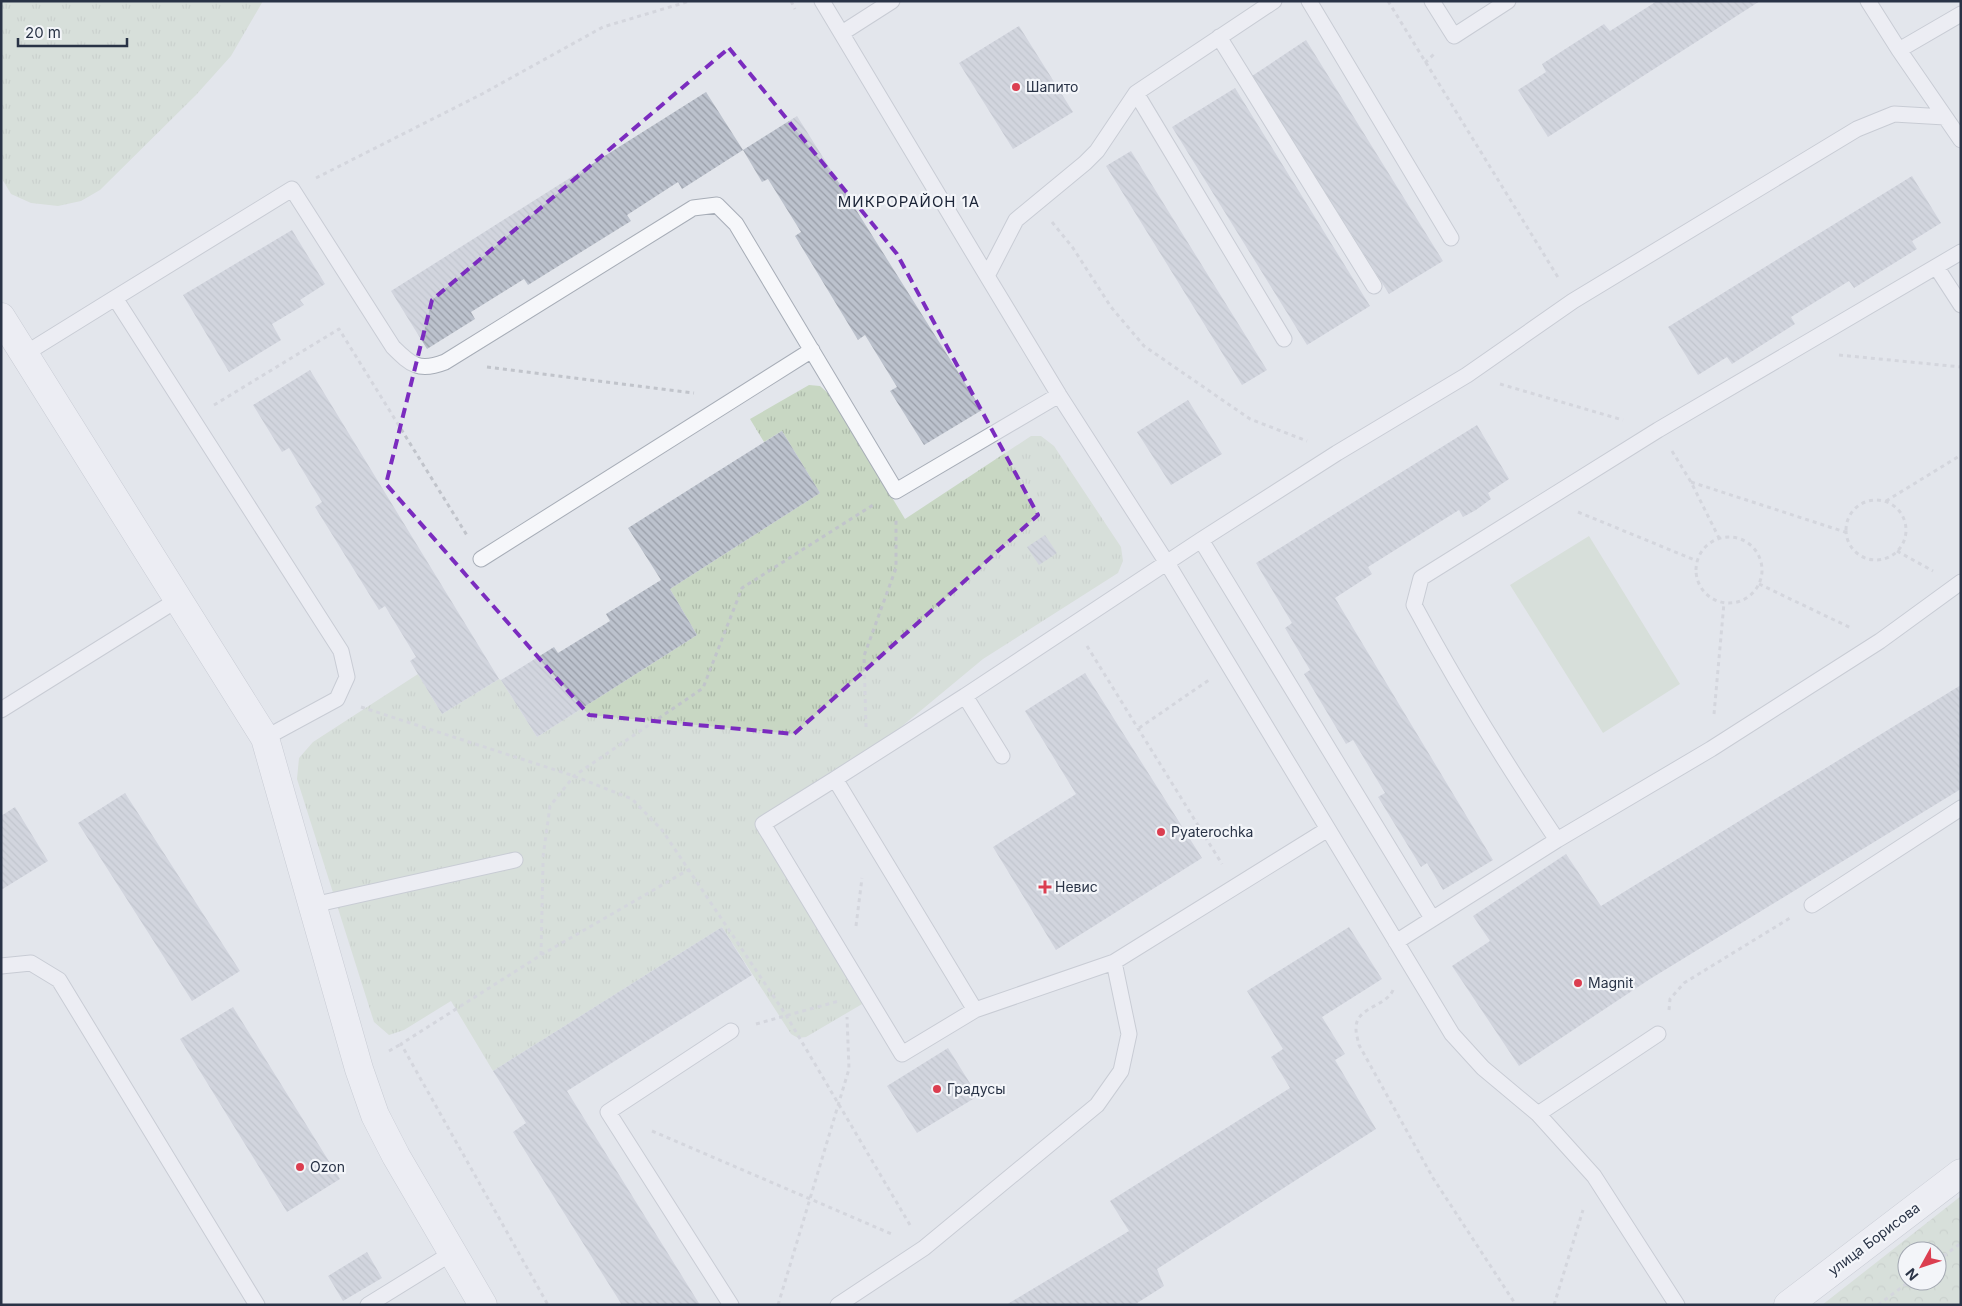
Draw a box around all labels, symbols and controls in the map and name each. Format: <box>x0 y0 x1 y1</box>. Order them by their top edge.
scale bar <box>18 15 126 47</box>
text: 20 m <box>25 23 61 42</box>
place label: Шапито <box>1026 78 1078 95</box>
marker: Шапито <box>1010 81 1022 93</box>
district label: МИКРОРАЙОН 1А <box>838 192 980 211</box>
place label: Pyaterochka <box>1171 823 1253 840</box>
marker: Pyaterochka <box>1155 826 1167 838</box>
place label: Невис <box>1055 878 1098 895</box>
marker: Невис <box>1039 881 1051 893</box>
place label: Magnit <box>1588 974 1634 991</box>
marker: Magnit <box>1572 977 1584 989</box>
place label: Градусы <box>947 1080 1006 1097</box>
marker: Градусы <box>931 1083 943 1095</box>
place label: Ozon <box>310 1158 345 1175</box>
marker: Ozon <box>294 1161 306 1173</box>
street label: улица Борисова <box>1825 1199 1923 1279</box>
north arrow <box>1897 1241 1947 1291</box>
text: N <box>1902 1265 1922 1284</box>

